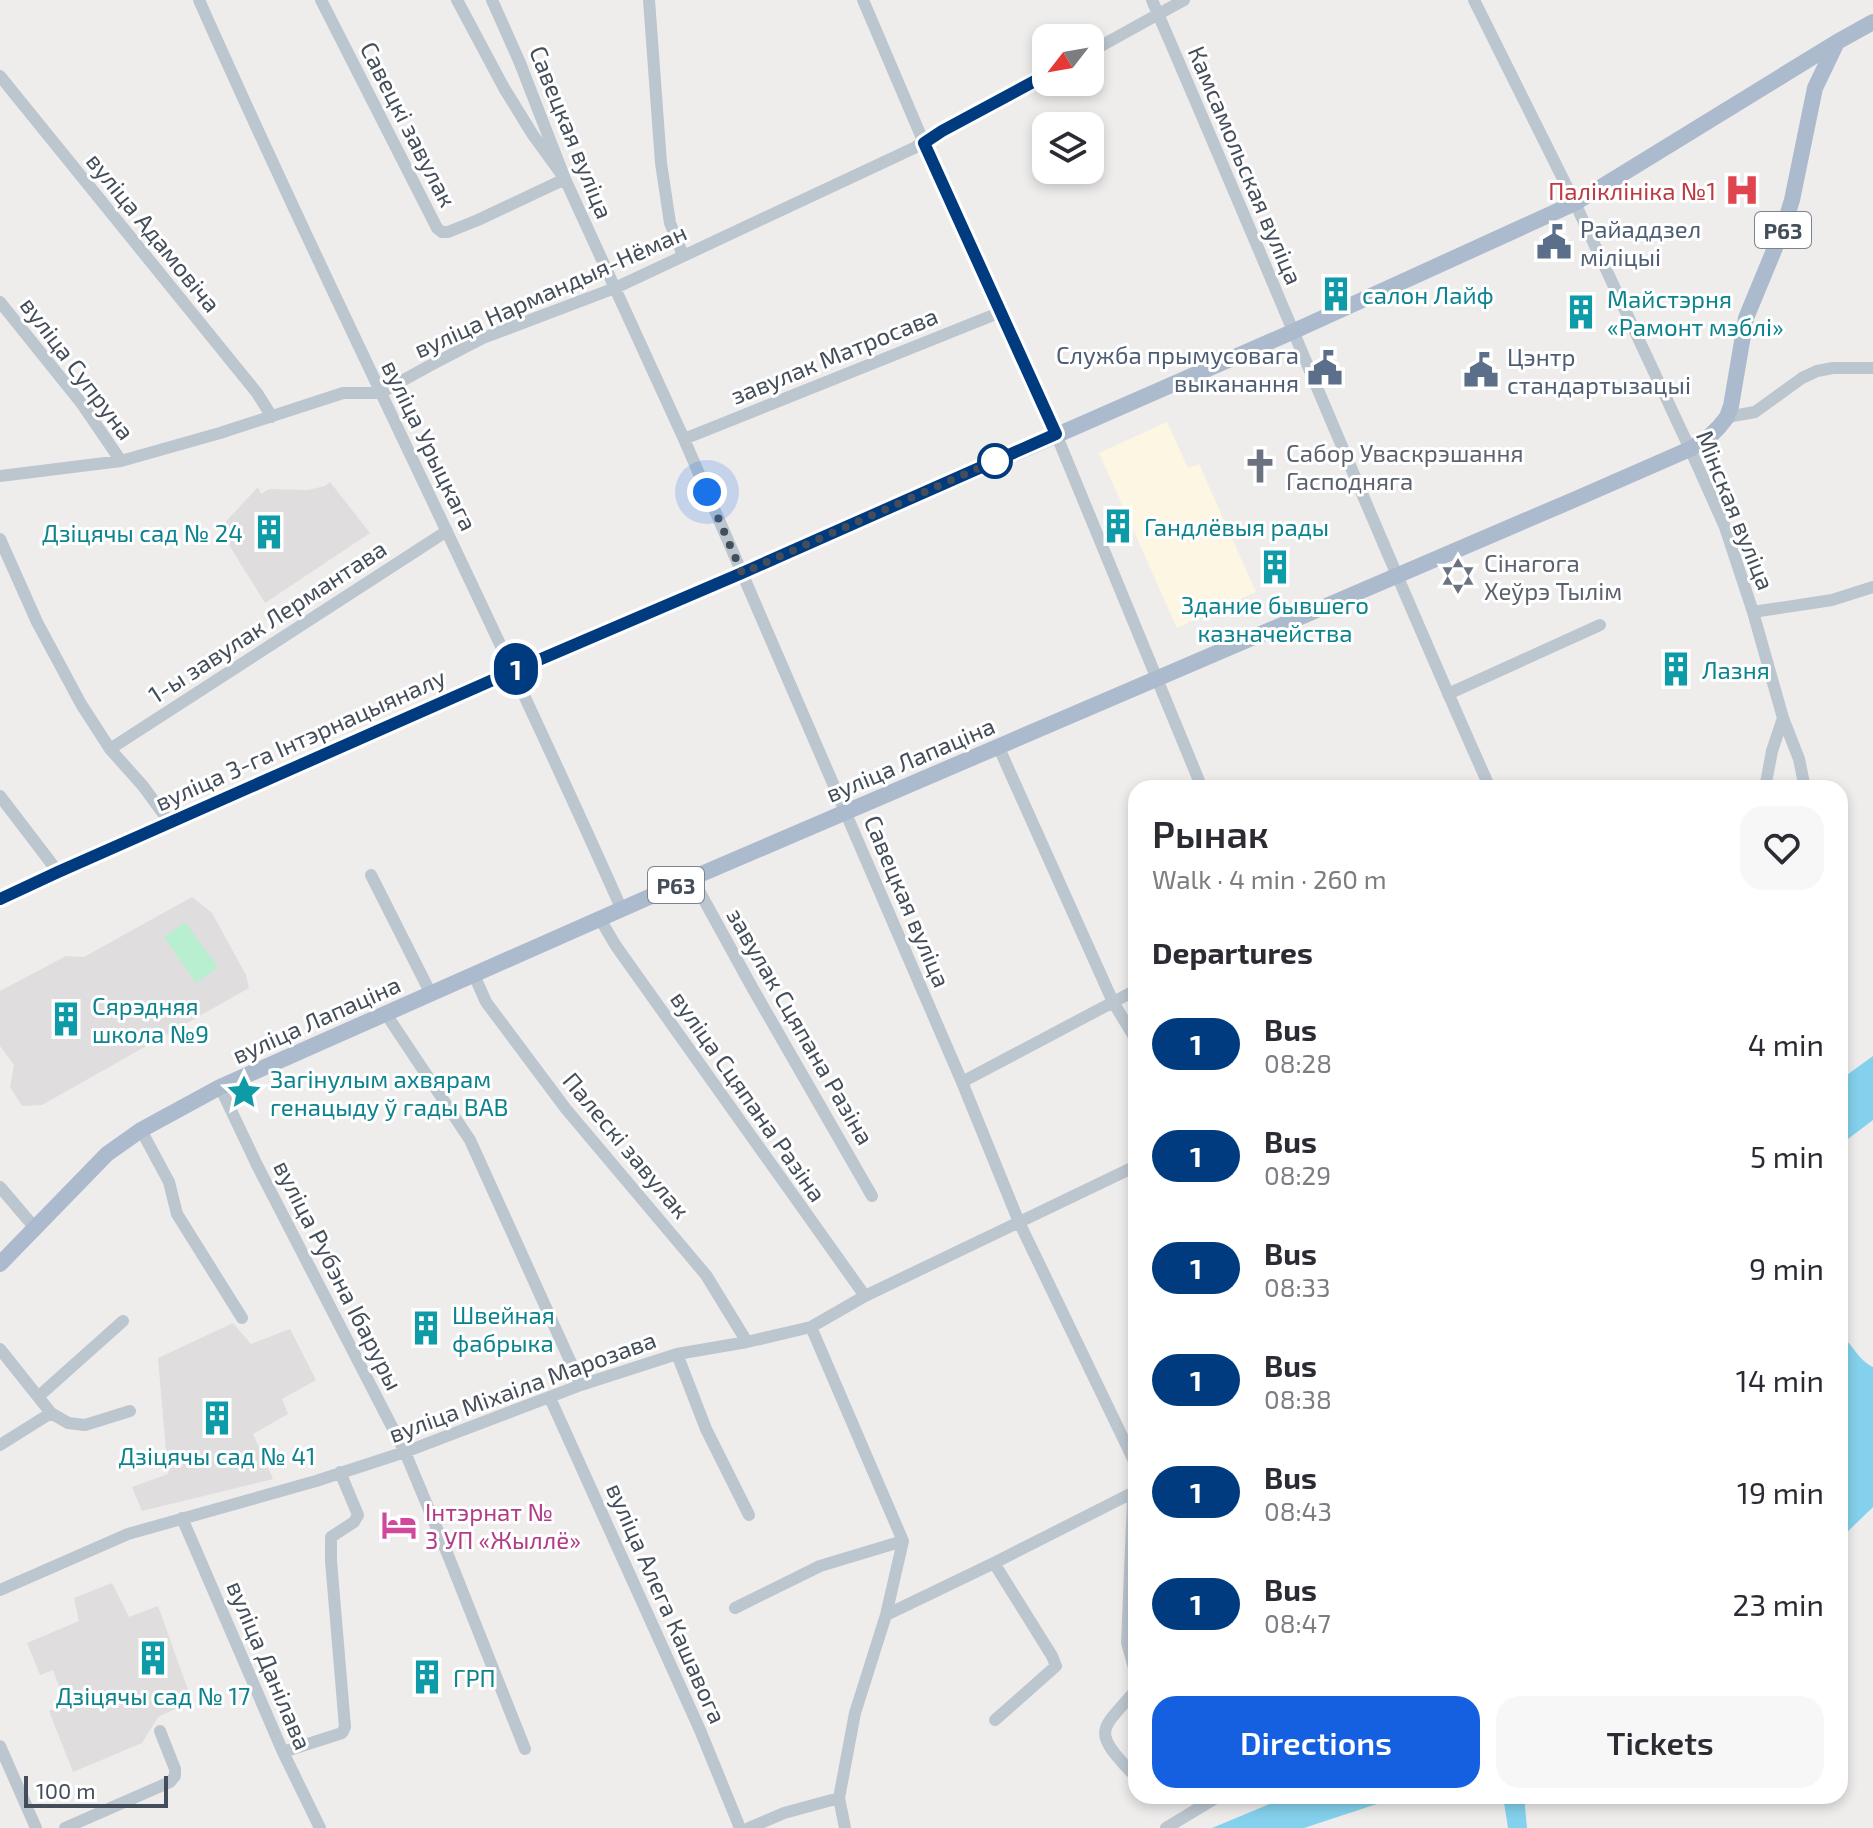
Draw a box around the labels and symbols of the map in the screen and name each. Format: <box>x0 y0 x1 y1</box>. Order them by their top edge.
north arrow <box>1032 24 1104 96</box>
street label: Савецкі завулак <box>354 37 463 212</box>
street label: Савецкая вуліца <box>523 41 620 223</box>
street label: Камсамольская вуліца <box>1182 41 1309 289</box>
street label: вуліца Адамовіча <box>80 146 227 318</box>
hospital icon: Паліклініка №1 <box>1723 171 1761 209</box>
place label: Паліклініка №1 <box>1548 176 1716 205</box>
road number: Р63 <box>1755 212 1811 248</box>
place label: Райаддзел міліцыі <box>1580 214 1701 271</box>
street label: вуліца Нармандыя-Нёман <box>409 217 691 364</box>
public building icon: Райаддзел міліцыі <box>1535 223 1573 261</box>
building icon: салон Лайф <box>1317 275 1355 313</box>
place label: салон Лайф <box>1362 280 1494 309</box>
place label: Майстэрня «Рамонт мэблі» <box>1607 284 1784 341</box>
street label: вуліца Супруна <box>14 291 141 446</box>
building icon: Майстэрня «Рамонт мэблі» <box>1562 293 1600 331</box>
street label: завулак Матросава <box>726 300 942 411</box>
place label: Служба прымусовага выканання <box>1056 340 1299 397</box>
place label: Цэнтр стандартызацыі <box>1507 342 1691 399</box>
public building icon: Служба прымусовага выканання <box>1306 349 1344 387</box>
public building icon: Цэнтр стандартызацыі <box>1462 351 1500 389</box>
street label: вуліца Урыцкага <box>375 355 484 536</box>
street label: Мінская вуліца <box>1690 426 1781 594</box>
place label: Сабор Уваскрэшання Гасподняга <box>1286 438 1523 495</box>
unlabelled marker <box>978 444 1012 478</box>
church icon: Сабор Уваскрэшання Гасподняга <box>1241 447 1279 485</box>
your location <box>687 472 727 512</box>
building icon: Гандлёвыя рады <box>1099 507 1137 545</box>
place label: Гандлёвыя рады <box>1144 512 1329 541</box>
building icon: Дзіцячы сад № 24 <box>250 513 288 551</box>
place label: Дзіцячы сад № 24 <box>42 518 243 547</box>
street label: 1-ы завулак Лермантава <box>143 533 392 710</box>
building icon: Здание бывшего казначейства <box>1256 548 1294 586</box>
place label: Сінагога Хеўрэ Тылім <box>1484 548 1622 606</box>
synagogue icon: Сінагога Хеўрэ Тылім <box>1439 557 1477 595</box>
place label: Здание бывшего казначейства <box>1181 590 1369 647</box>
line badge: 1 <box>490 643 542 695</box>
building icon: Лазня <box>1657 650 1695 688</box>
place label: Лазня <box>1702 655 1770 684</box>
street label: вуліца 3-га Інтэрнацыяналу <box>150 662 450 817</box>
street label: вуліца Лапаціна <box>821 710 999 809</box>
street label: Савецкая вуліца <box>858 811 957 992</box>
road number: Р63 <box>648 867 704 903</box>
street label: завулак Сцяпана Разіна <box>720 903 881 1150</box>
street label: вуліца Лапаціна <box>227 969 405 1070</box>
street label: вуліца Сцяпана Разіна <box>664 985 833 1208</box>
place label: Сярэдняя школа №9 <box>92 991 209 1048</box>
building icon: Сярэдняя школа №9 <box>47 1000 85 1038</box>
place label: Загінулым ахвярам генацыду ў гады ВАВ <box>270 1064 508 1122</box>
street label: Палескі завулак <box>557 1066 697 1225</box>
place icon: Загінулым ахвярам генацыду ў гады ВАВ <box>225 1073 263 1111</box>
street label: вуліца Рубэна Ібаруры <box>268 1155 410 1395</box>
place label: Швейная фабрыка <box>452 1300 555 1357</box>
building icon: Швейная фабрыка <box>407 1309 445 1347</box>
street label: вуліца Міхаіла Марозава <box>384 1324 660 1449</box>
building icon: Дзіцячы сад № 41 <box>198 1399 236 1437</box>
place label: Дзіцячы сад № 41 <box>118 1441 316 1470</box>
street label: вуліца Алега Кашавога <box>600 1478 733 1728</box>
place label: Інтэрнат № 3 УП «Жыллё» <box>425 1497 581 1554</box>
hotel icon: Інтэрнат № 3 УП «Жыллё» <box>380 1506 418 1544</box>
street label: вуліца Данілава <box>220 1576 319 1754</box>
building icon: Дзіцячы сад № 17 <box>134 1639 172 1677</box>
building icon: ГРП <box>408 1658 446 1696</box>
place label: ГРП <box>453 1663 496 1692</box>
place label: Дзіцячы сад № 17 <box>56 1681 250 1710</box>
scale bar <box>24 1772 168 1808</box>

